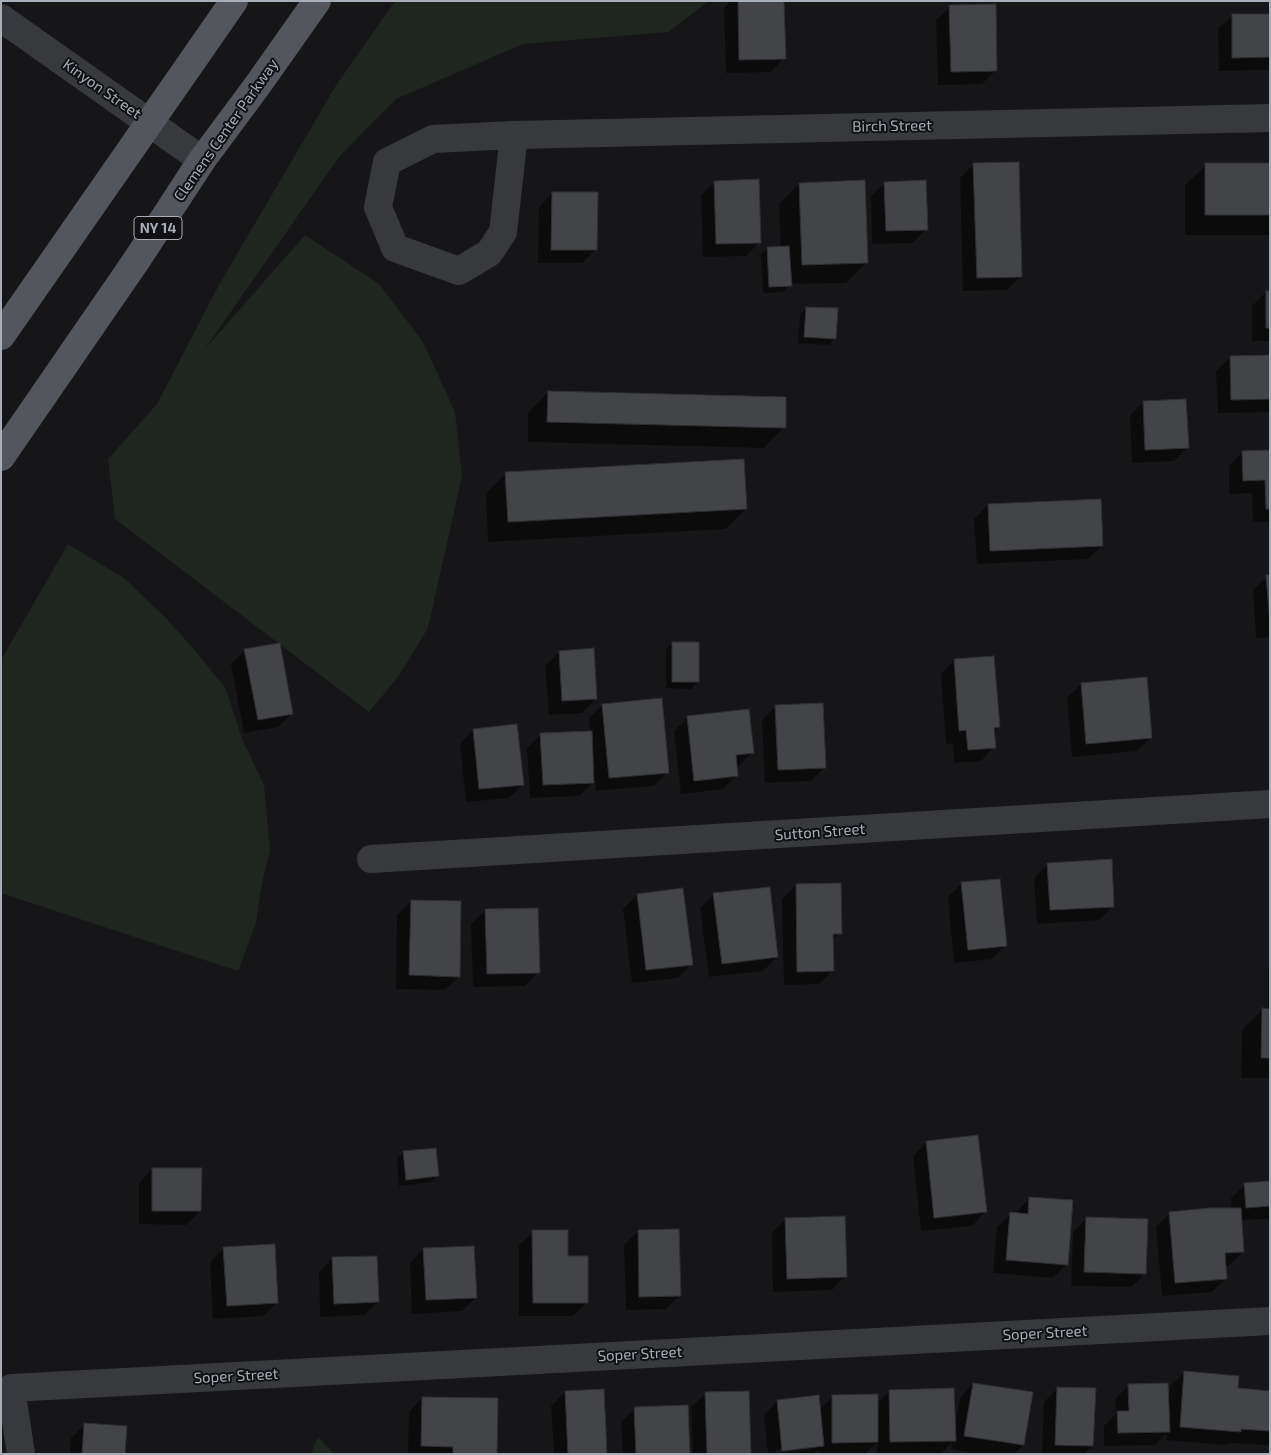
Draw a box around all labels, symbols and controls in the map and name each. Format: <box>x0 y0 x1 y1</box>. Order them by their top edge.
street label: Kinyon Street <box>59 55 145 123</box>
street label: Clemens Center Parkway <box>170 55 282 205</box>
street label: Birch Street <box>852 116 932 136</box>
road number: NY 14 <box>134 217 182 240</box>
street label: Sutton Street <box>774 820 866 844</box>
street label: Soper Street <box>1002 1322 1088 1344</box>
street label: Soper Street <box>597 1343 683 1365</box>
street label: Soper Street <box>193 1365 279 1387</box>

